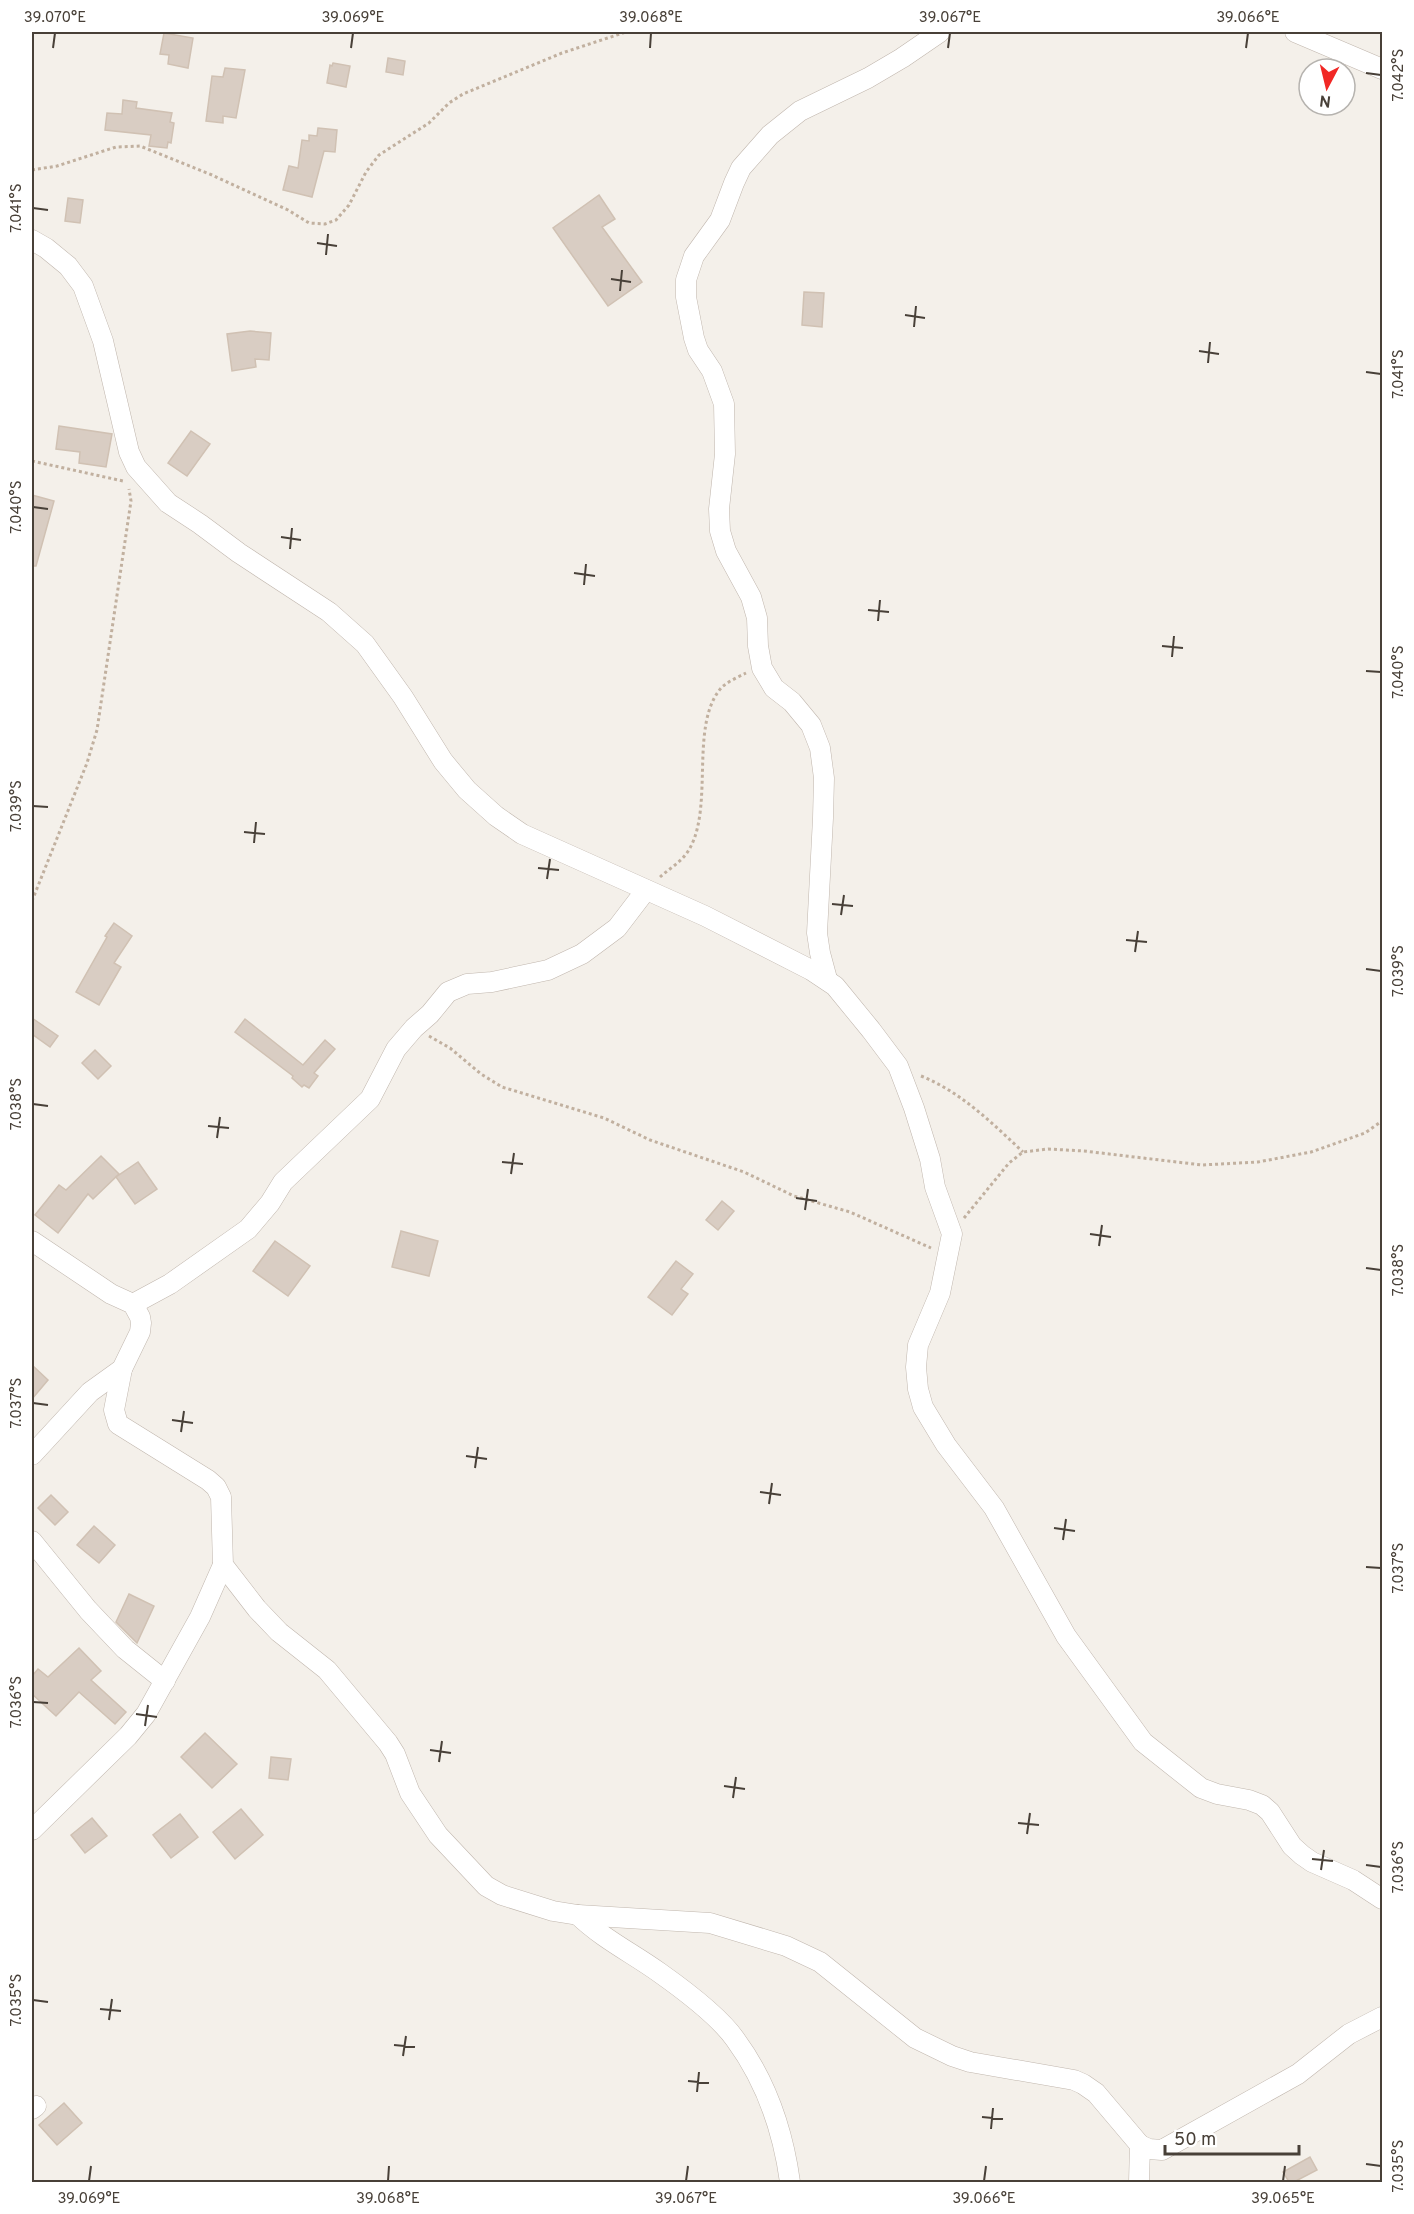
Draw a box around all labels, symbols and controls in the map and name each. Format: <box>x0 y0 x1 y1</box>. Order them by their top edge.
text: 39.070°E <box>24 9 86 28</box>
text: 39.069°E <box>321 9 385 28</box>
text: 39.068°E <box>619 9 683 28</box>
text: 39.067°E <box>919 9 981 28</box>
text: 39.066°E <box>1216 9 1280 28</box>
text: 7.042°S <box>1390 49 1409 101</box>
north arrow <box>1297 57 1357 117</box>
text: N <box>1318 89 1332 111</box>
text: 7.041°S <box>8 183 27 233</box>
text: 7.041°S <box>1390 349 1409 399</box>
text: 7.040°S <box>8 480 27 534</box>
text: 7.040°S <box>1390 645 1409 699</box>
text: 7.039°S <box>8 780 27 832</box>
text: 7.039°S <box>1390 945 1409 997</box>
text: 7.038°S <box>8 1078 27 1130</box>
text: 7.038°S <box>1390 1244 1409 1296</box>
text: 7.037°S <box>8 1377 27 1429</box>
text: 7.037°S <box>1390 1542 1409 1594</box>
text: 7.036°S <box>8 1676 27 1728</box>
text: 7.036°S <box>1390 1841 1409 1893</box>
text: 7.035°S <box>8 1974 27 2026</box>
scale bar <box>1165 2118 1298 2156</box>
text: 50 m <box>1174 2129 1216 2152</box>
text: 7.035°S <box>1390 2140 1409 2192</box>
text: 39.069°E <box>57 2190 121 2209</box>
text: 39.068°E <box>356 2190 420 2209</box>
text: 39.067°E <box>655 2190 717 2209</box>
text: 39.066°E <box>952 2190 1016 2209</box>
text: 39.065°E <box>1251 2190 1315 2209</box>

